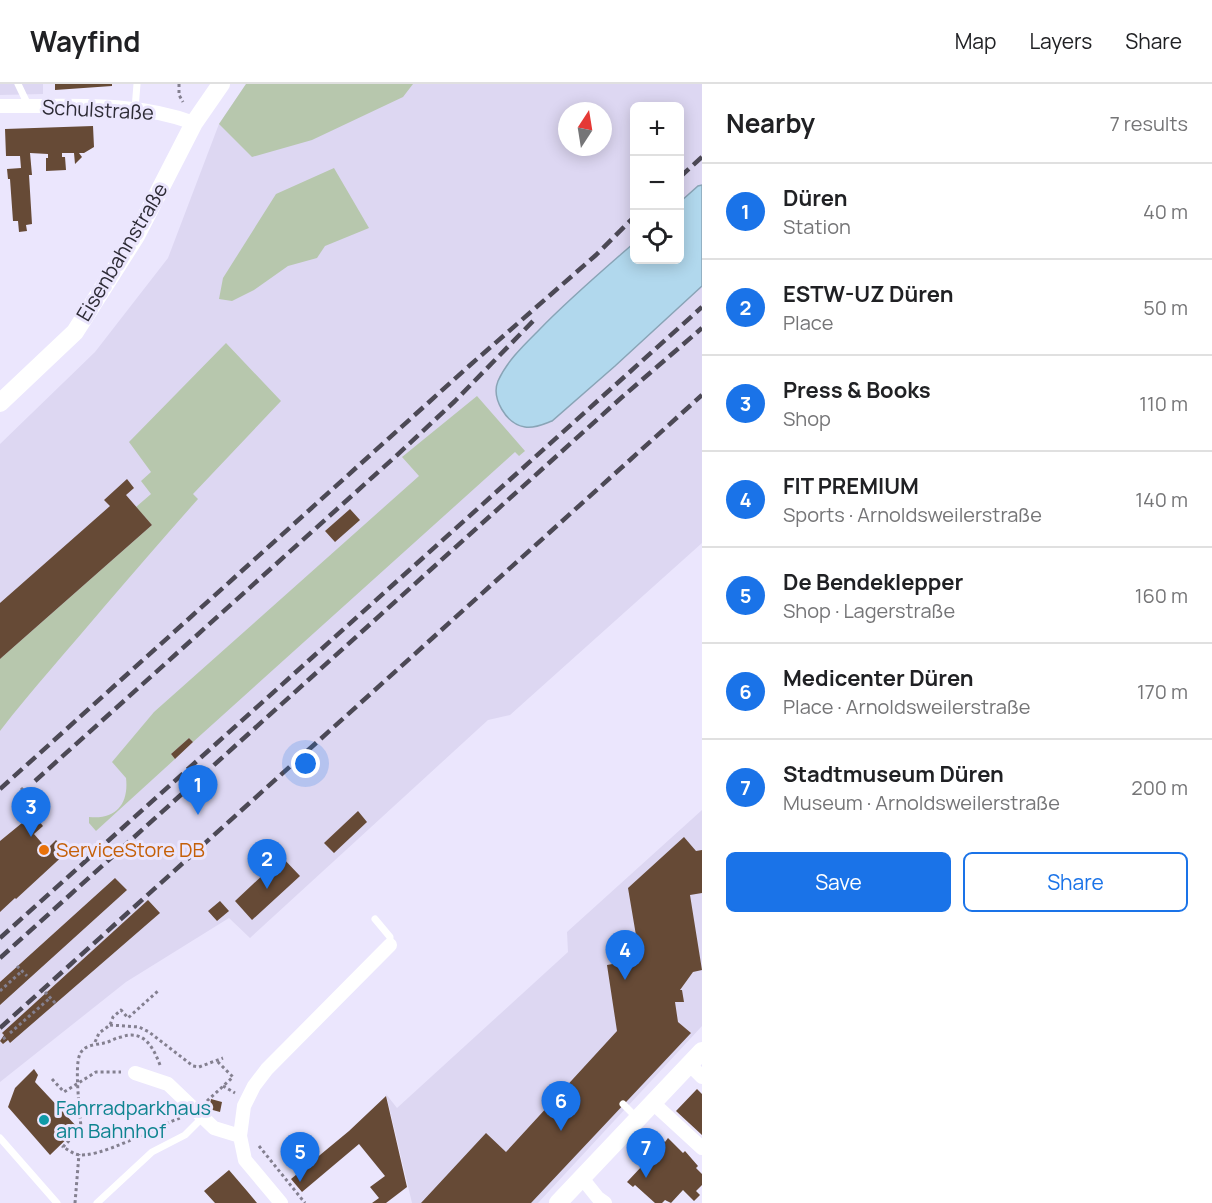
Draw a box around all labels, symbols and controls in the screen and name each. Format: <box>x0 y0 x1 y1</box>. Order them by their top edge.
text: Wayfind <box>30 22 140 60</box>
text: Map <box>955 27 996 55</box>
text: Layers <box>1029 27 1092 55</box>
text: Share <box>1125 27 1182 55</box>
street label: Schulstraße <box>41 93 155 126</box>
north arrow <box>558 102 612 156</box>
map controls <box>630 102 684 264</box>
button: + <box>630 102 684 156</box>
text: Nearby <box>726 105 815 141</box>
text: 7 results <box>1110 110 1188 137</box>
button: − <box>630 156 684 210</box>
street label: Eisenbahnstraße <box>70 178 173 326</box>
text: Düren <box>783 183 847 213</box>
text: 1 <box>741 198 750 225</box>
text: 40 m <box>1143 198 1188 225</box>
button: locate <box>630 210 684 264</box>
text: Station <box>783 213 851 240</box>
text: ESTW-UZ Düren <box>783 279 953 309</box>
text: 2 <box>740 294 751 321</box>
text: 50 m <box>1143 294 1188 321</box>
text: Place <box>783 309 833 336</box>
text: Press & Books <box>783 375 931 405</box>
text: 3 <box>740 390 751 417</box>
text: 110 m <box>1139 390 1188 417</box>
text: Shop <box>783 405 831 432</box>
text: FIT PREMIUM <box>783 471 919 501</box>
text: 4 <box>739 486 752 513</box>
text: 140 m <box>1135 486 1188 513</box>
text: Sports · Arnoldsweilerstraße <box>783 501 1042 528</box>
text: De Bendeklepper <box>783 567 963 597</box>
text: 5 <box>740 582 751 609</box>
text: 160 m <box>1135 582 1188 609</box>
text: Shop · Lagerstraße <box>783 597 955 624</box>
text: Medicenter Düren <box>783 663 974 693</box>
text: 6 <box>739 678 752 705</box>
text: 170 m <box>1137 678 1188 705</box>
text: Place · Arnoldsweilerstraße <box>783 693 1031 720</box>
your location <box>291 749 320 778</box>
text: Stadtmuseum Düren <box>783 759 1004 789</box>
pin: 1 <box>178 766 218 815</box>
text: 7 <box>740 774 751 801</box>
text: 200 m <box>1131 774 1188 801</box>
pin: 3 <box>12 788 51 837</box>
text: Museum · Arnoldsweilerstraße <box>783 789 1060 816</box>
place label: ServiceStore DB <box>56 836 205 863</box>
pin: 2 <box>248 840 286 889</box>
marker: ServiceStore DB <box>37 843 51 857</box>
button: Save <box>726 852 951 912</box>
button: Share <box>963 852 1188 912</box>
pin: 4 <box>606 930 644 980</box>
pin: 6 <box>542 1082 580 1131</box>
place label: Fahrradparkhaus am Bahnhof <box>56 1094 211 1144</box>
marker: Fahrradparkhaus am Bahnhof <box>37 1113 51 1127</box>
pin: 7 <box>626 1128 666 1178</box>
pin: 5 <box>280 1132 320 1182</box>

